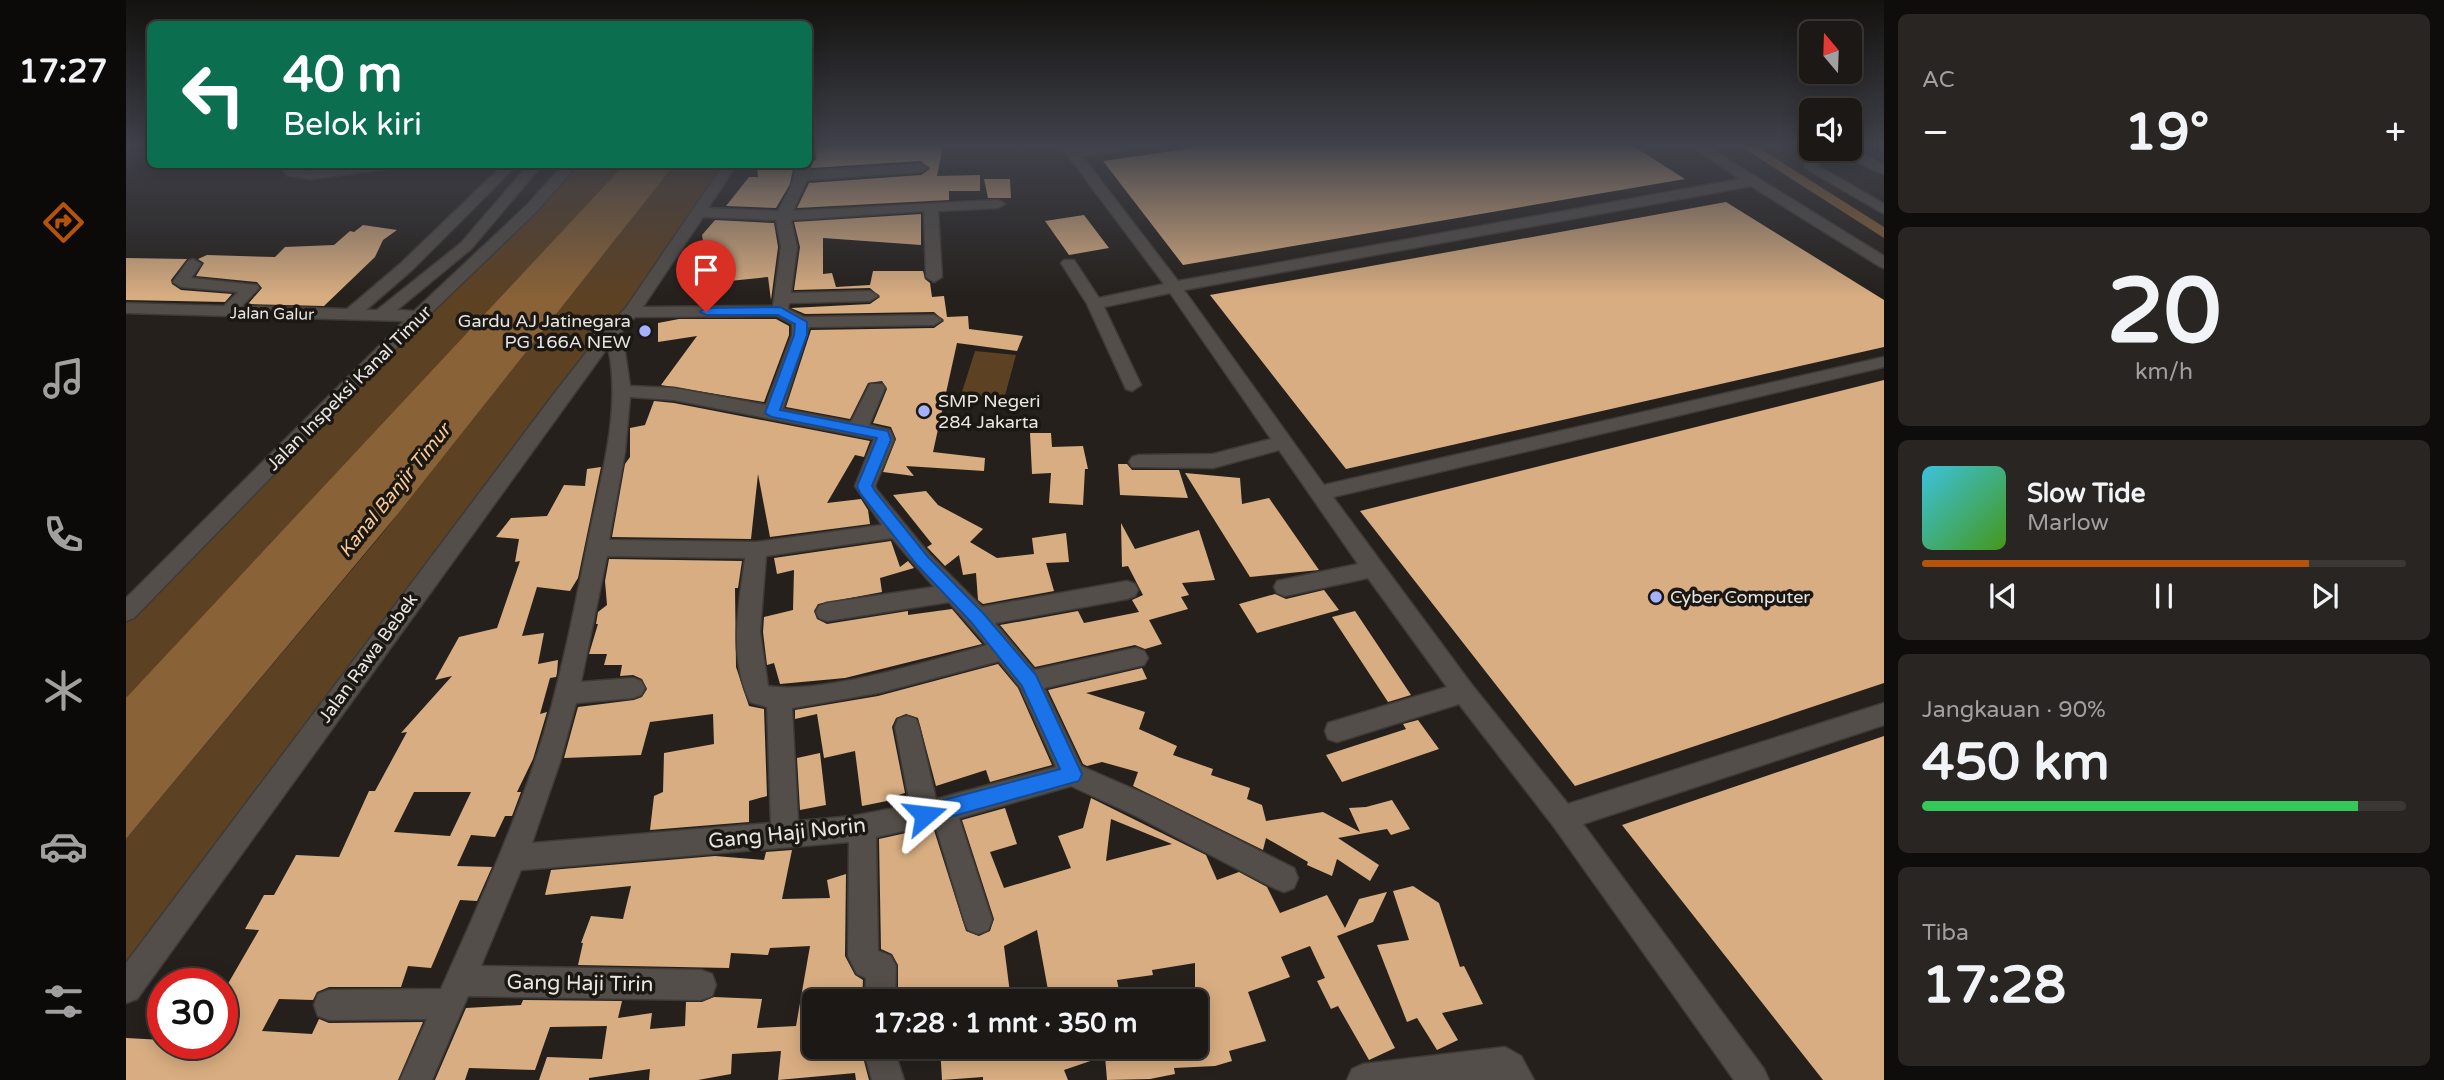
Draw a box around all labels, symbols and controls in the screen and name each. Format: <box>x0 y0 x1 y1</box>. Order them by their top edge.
north arrow <box>1799 21 1862 84</box>
map controls <box>1799 21 1862 161</box>
text: 40 m <box>283 46 402 105</box>
icon: left <box>168 49 259 140</box>
text: 17:27 <box>19 53 107 91</box>
text: AC <box>1922 66 1955 94</box>
button: sound <box>1799 98 1862 161</box>
text: 19° <box>2124 101 2209 164</box>
text: Belok kiri <box>283 106 422 144</box>
text: − <box>1922 110 1949 156</box>
text: + <box>2385 110 2406 156</box>
icon: directions <box>39 198 88 247</box>
pin <box>676 240 736 312</box>
icon: arrive <box>687 251 725 289</box>
text: 20 <box>2107 257 2221 367</box>
street label: Jalan Inspeksi Kanal Timur <box>262 301 436 475</box>
street label: Jalan Galur <box>230 303 315 325</box>
place label: Gardu AJ Jatinegara PG 166A NEW <box>458 310 631 353</box>
marker: Gardu AJ Jatinegara PG 166A NEW <box>637 323 653 339</box>
icon: music <box>39 354 88 403</box>
text: km/h <box>2135 358 2193 386</box>
place label: SMP Negeri 284 Jakarta <box>938 390 1041 433</box>
marker: SMP Negeri 284 Jakarta <box>916 403 932 419</box>
water label: Kanal Banjir Timur <box>334 418 457 562</box>
text: Slow Tide <box>2027 478 2145 509</box>
text: Marlow <box>2027 509 2109 537</box>
icon: phone <box>39 510 88 559</box>
icon: previous <box>1984 577 2022 615</box>
icon: pause <box>2145 577 2183 615</box>
icon: next <box>2306 577 2344 615</box>
place label: Cyber Computer <box>1670 586 1810 608</box>
street label: Jalan Rawa Bebek <box>314 589 422 727</box>
marker: Cyber Computer <box>1648 589 1664 605</box>
icon: climate <box>39 666 88 715</box>
text: Jangkauan · 90% <box>1922 696 2106 724</box>
text: 450 km <box>1922 731 2110 794</box>
position arrow <box>888 778 962 852</box>
street label: Gang Haji Norin <box>707 813 867 854</box>
icon: car <box>39 822 88 871</box>
text: Tiba <box>1922 919 1969 947</box>
text: 17:28 <box>1922 954 2066 1017</box>
speed limit sign: 30 <box>147 968 238 1059</box>
street label: Gang Haji Tirin <box>506 970 654 997</box>
icon: filters <box>39 977 88 1026</box>
text: 17:28 · 1 mnt · 350 m <box>873 1008 1137 1039</box>

